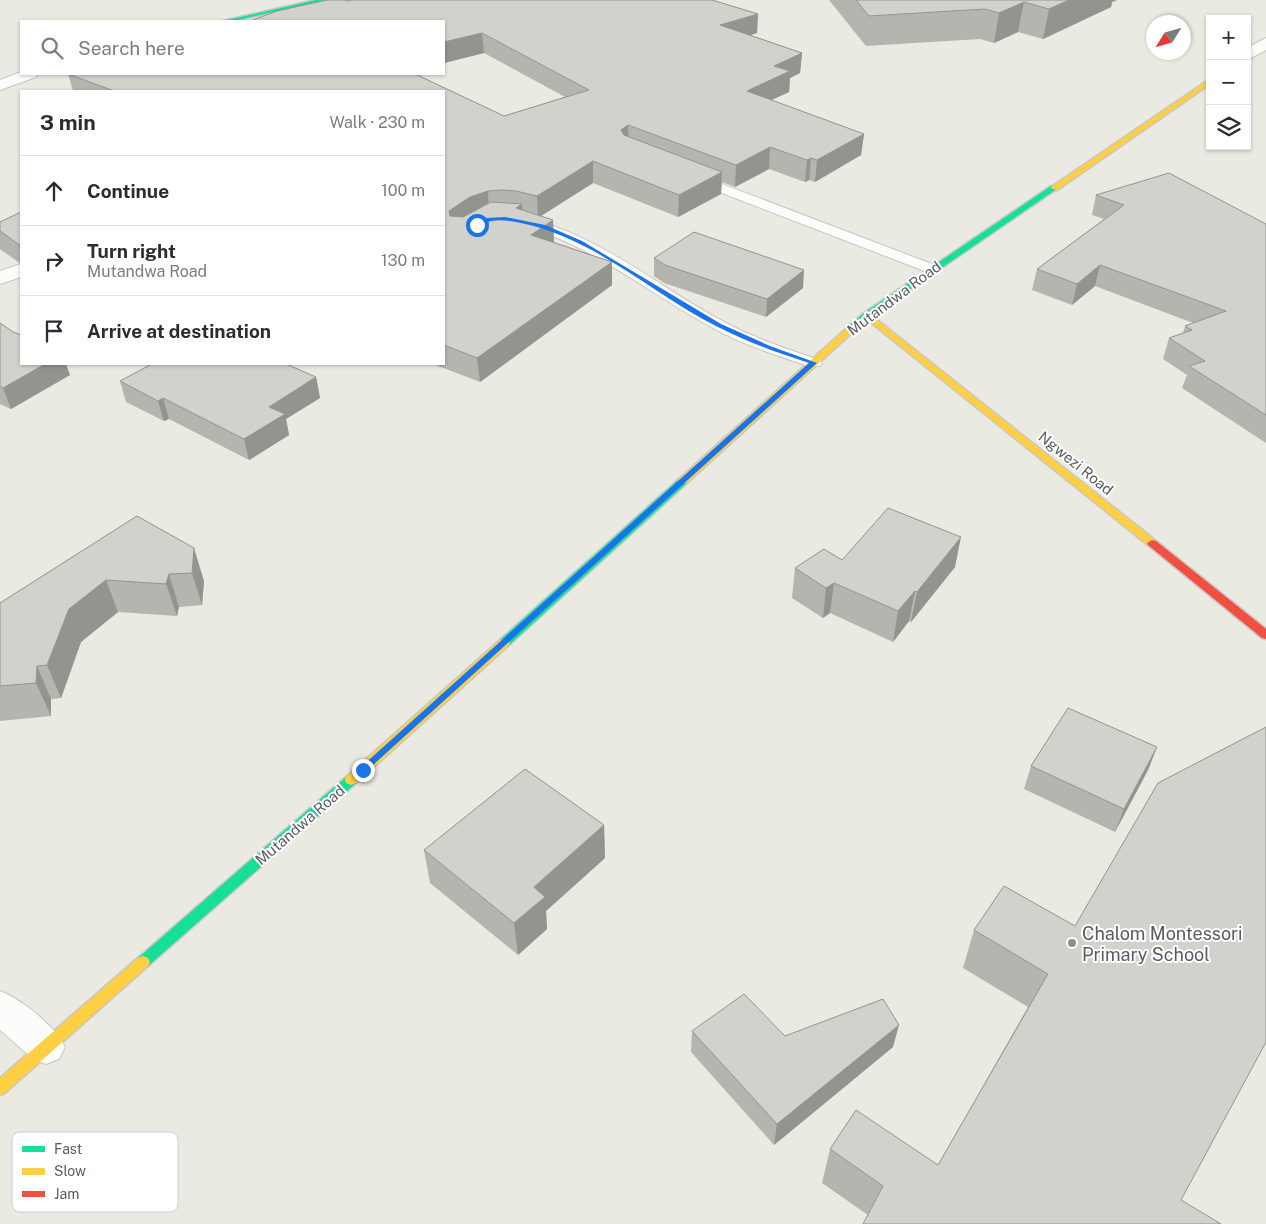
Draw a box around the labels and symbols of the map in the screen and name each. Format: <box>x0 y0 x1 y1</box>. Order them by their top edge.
north arrow <box>1146 15 1191 60</box>
route start <box>466 214 489 237</box>
street label: Mutandwa Road <box>844 257 944 339</box>
street label: Ngwezi Road <box>1035 428 1117 498</box>
route end <box>352 759 375 782</box>
street label: Mutandwa Road <box>252 782 348 868</box>
place label: Chalom Montessori Primary School <box>1082 923 1243 965</box>
marker: Chalom Montessori Primary School <box>1066 937 1078 949</box>
legend <box>12 1132 178 1212</box>
text: Fast <box>54 1141 82 1157</box>
text: Slow <box>54 1163 86 1179</box>
text: Jam <box>54 1186 79 1202</box>

